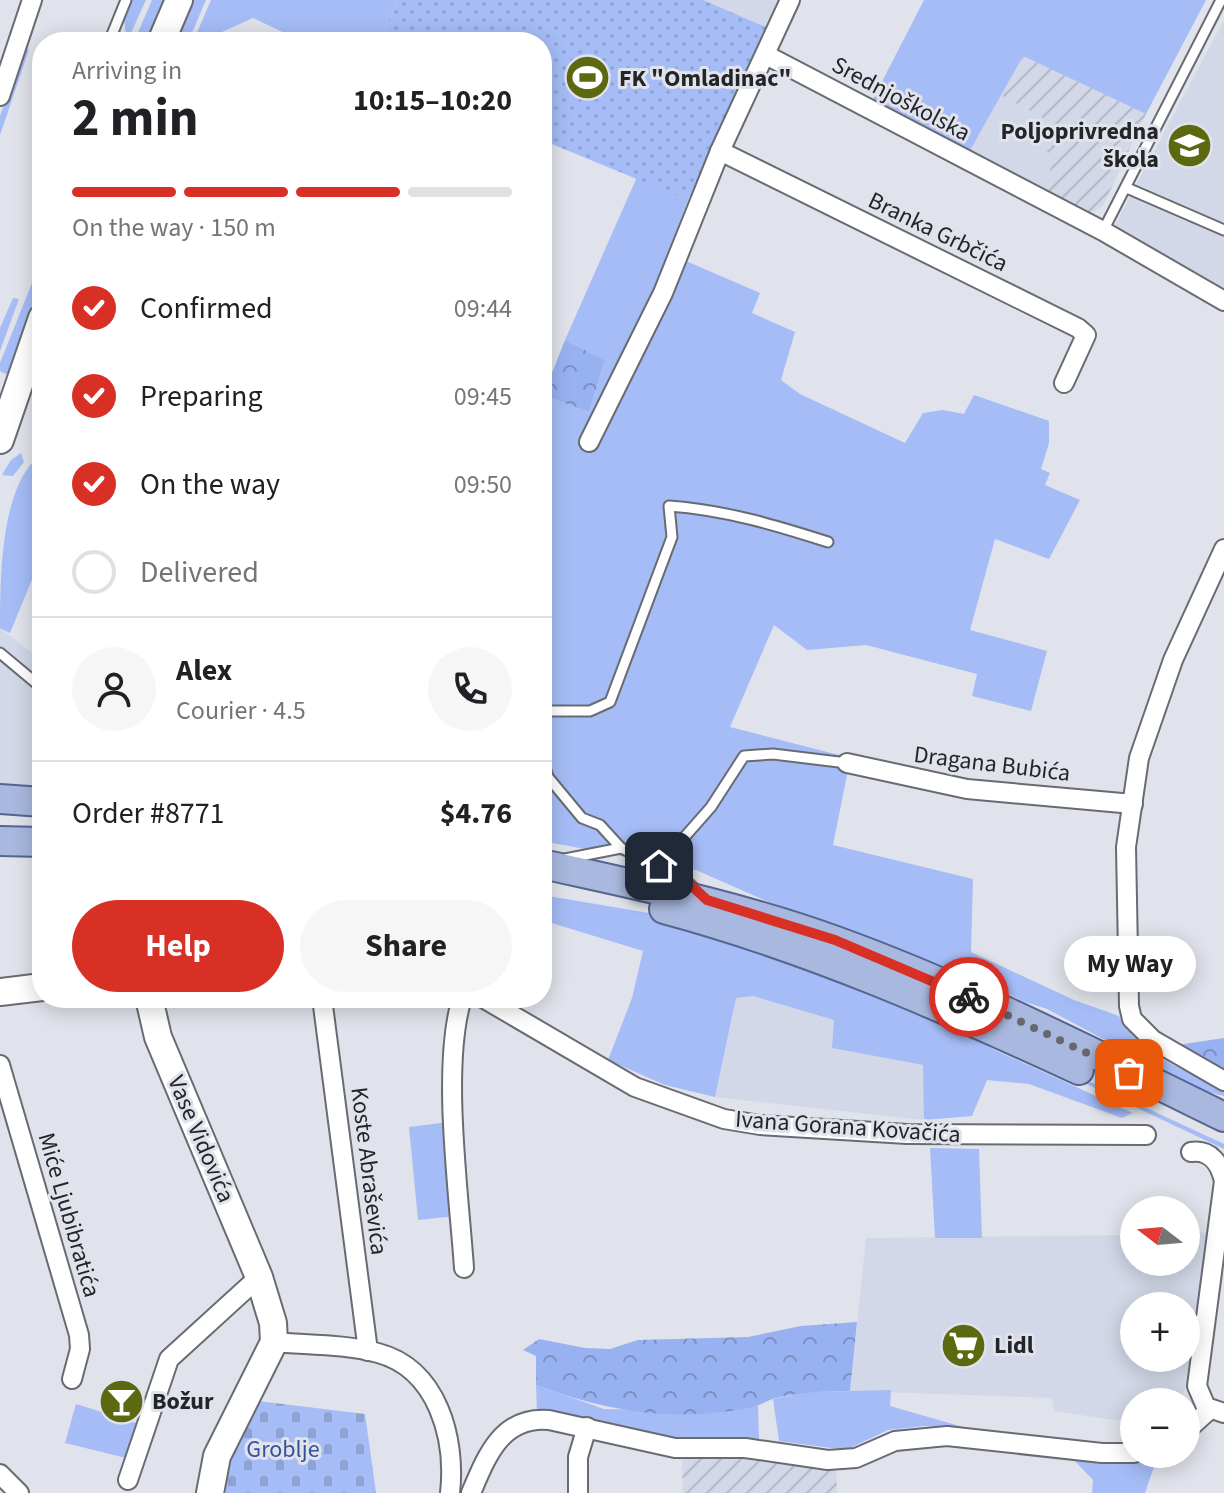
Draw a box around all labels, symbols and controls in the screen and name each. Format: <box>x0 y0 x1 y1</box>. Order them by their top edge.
street label: Srednjoškolska <box>825 48 977 150</box>
text: Arriving in <box>72 52 182 89</box>
sports icon: FK "Omladinac" <box>564 54 612 102</box>
place label: FK "Omladinac" <box>619 61 791 96</box>
text: 10:15–10:20 <box>353 79 512 122</box>
text: 2 min <box>72 82 199 156</box>
place label: Poljoprivredna škola <box>1000 114 1159 177</box>
school or university icon: Poljoprivredna škola <box>1166 121 1214 169</box>
street label: Branka Grbčića <box>862 183 1014 281</box>
text: On the way · 150 m <box>72 209 276 246</box>
icon: check <box>72 286 116 330</box>
text: Confirmed <box>140 287 273 330</box>
text: 09:44 <box>454 290 512 327</box>
icon: check <box>72 374 116 418</box>
text: Preparing <box>140 375 263 418</box>
text: 09:45 <box>454 378 512 415</box>
icon: check <box>72 462 116 506</box>
text: On the way <box>140 463 280 506</box>
text: 09:50 <box>454 466 512 503</box>
text: Delivered <box>140 551 259 594</box>
button: person <box>72 647 156 731</box>
button: phone <box>428 647 512 731</box>
text: Alex <box>176 649 232 692</box>
text: Courier · 4.5 <box>176 692 306 729</box>
street label: Dragana Bubića <box>912 737 1072 791</box>
text: Order #8771 <box>72 792 225 835</box>
text: $4.76 <box>440 792 512 835</box>
pin <box>625 832 693 900</box>
icon: home <box>637 844 681 888</box>
button: Help <box>72 900 284 992</box>
button: Share <box>300 900 512 992</box>
callout: My Way <box>1063 937 1195 993</box>
text: My Way <box>1087 945 1173 982</box>
courier <box>929 957 1009 1037</box>
icon: bike <box>947 975 991 1019</box>
pin <box>1095 1039 1163 1107</box>
icon: bag <box>1107 1051 1151 1095</box>
street label: Vase Vidovića <box>158 1070 244 1208</box>
street label: Koste Abraševića <box>341 1085 397 1257</box>
street label: Ivana Gorana Kovačića <box>734 1102 962 1152</box>
street label: Miće Ljubibratića <box>29 1128 109 1302</box>
north arrow <box>1120 1196 1200 1276</box>
map controls <box>1120 1196 1200 1468</box>
button: + <box>1120 1292 1200 1372</box>
supermarket icon: Lidl <box>939 1321 987 1369</box>
place label: Lidl <box>994 1328 1034 1363</box>
bar icon: Božur <box>97 1377 145 1425</box>
place label: Božur <box>152 1384 214 1419</box>
button: − <box>1120 1388 1200 1468</box>
park label: Groblje <box>246 1432 320 1467</box>

